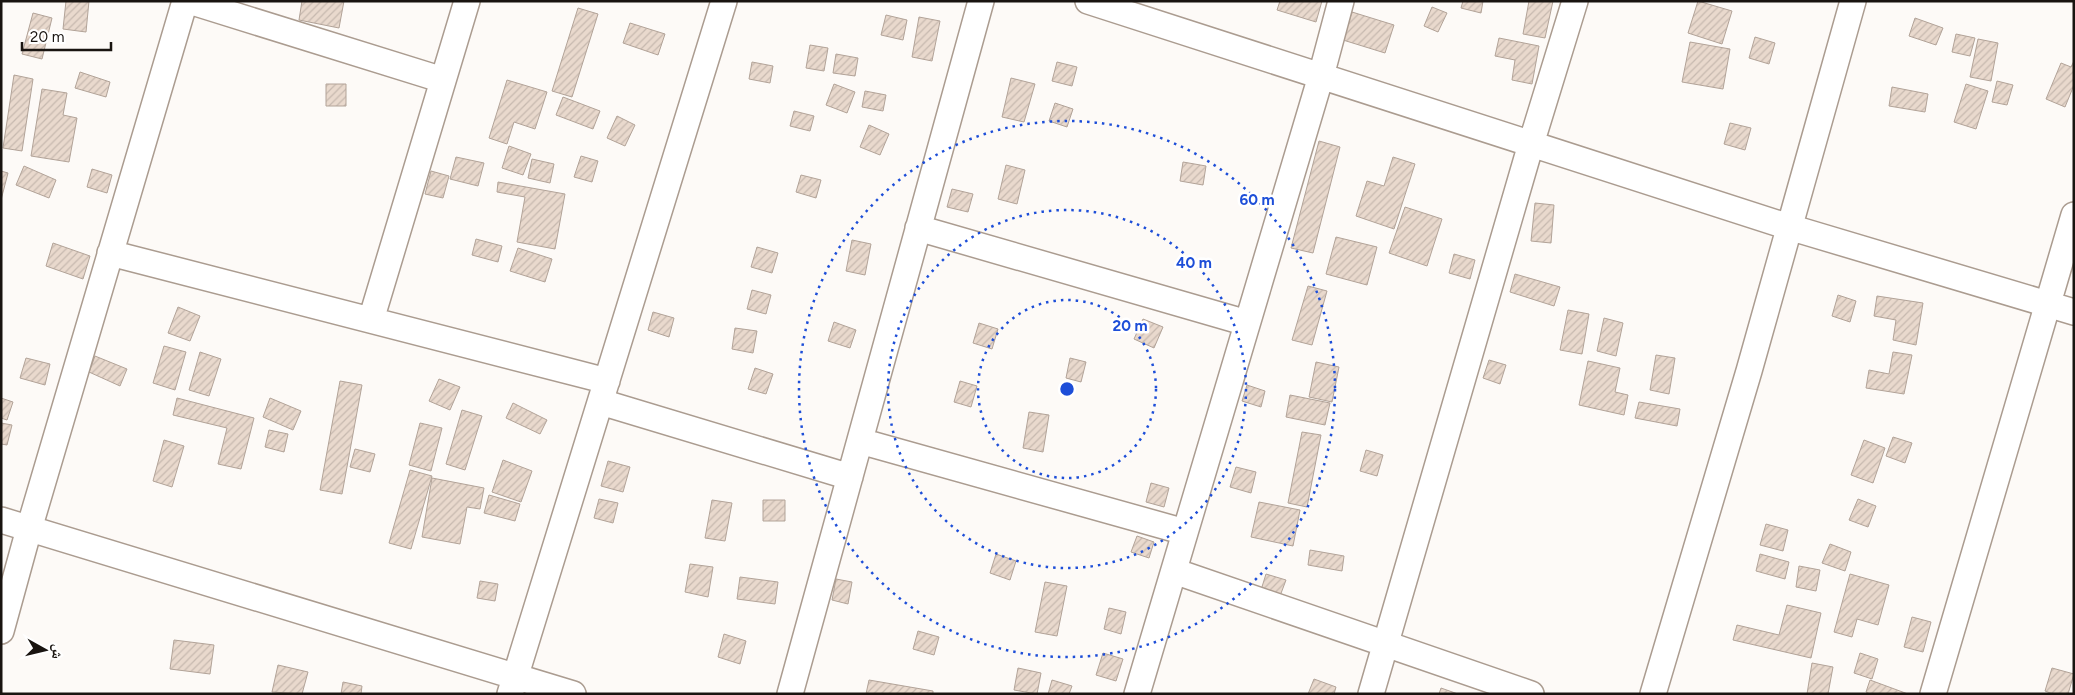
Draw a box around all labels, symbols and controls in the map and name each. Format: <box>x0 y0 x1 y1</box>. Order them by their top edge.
scale bar <box>22 20 111 52</box>
text: 20 m <box>30 28 64 46</box>
text: 60 m <box>1239 191 1275 209</box>
text: 40 m <box>1176 254 1212 272</box>
text: 20 m <box>1112 317 1148 335</box>
centre of rings <box>1058 380 1076 398</box>
north arrow <box>20 625 70 675</box>
text: ش <box>48 643 67 660</box>

